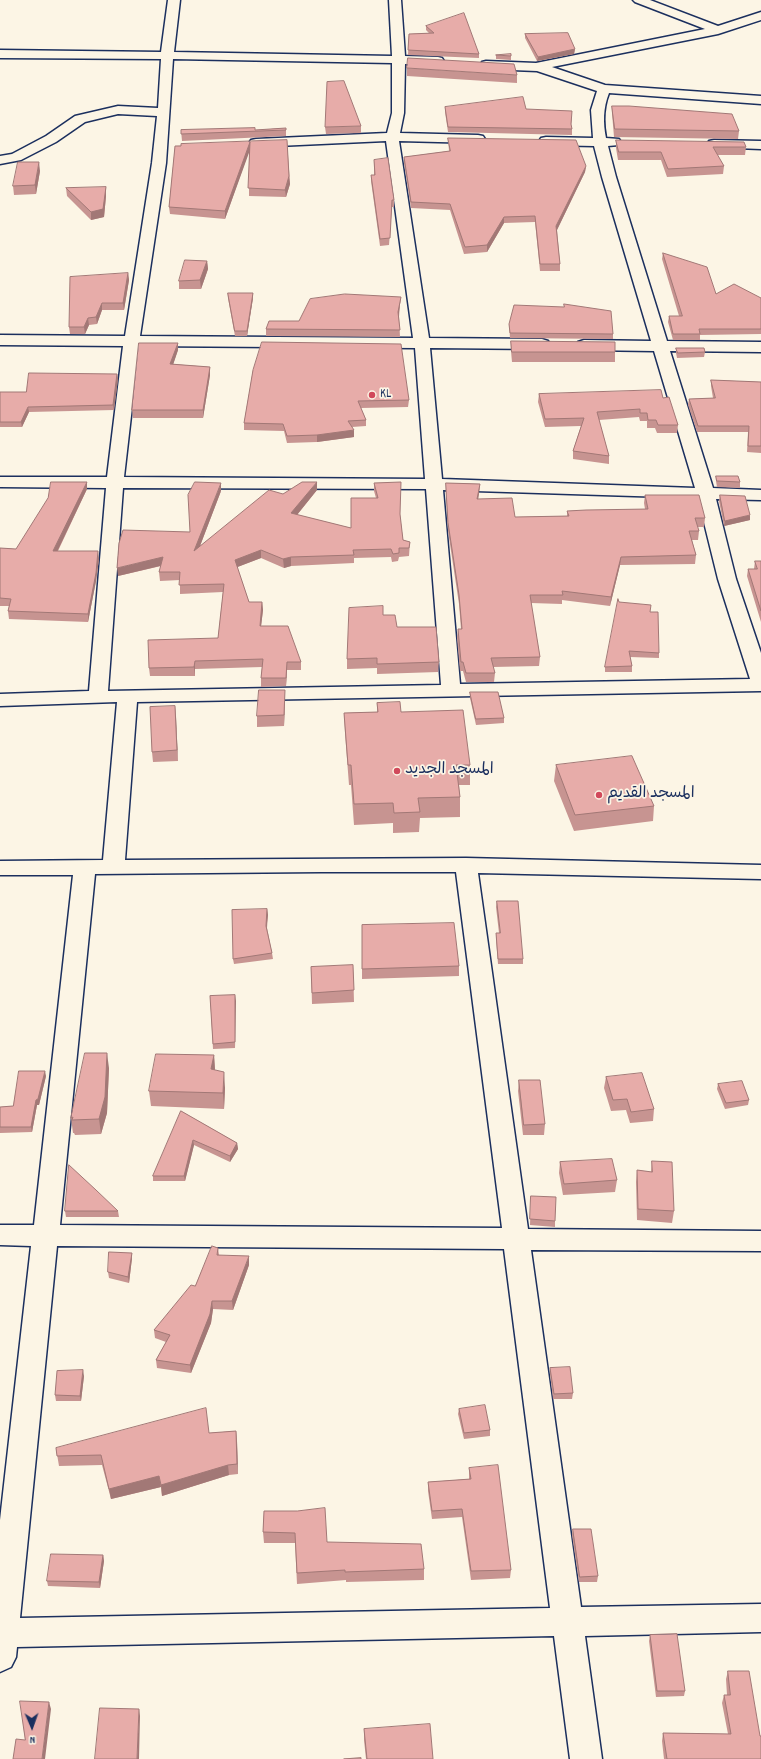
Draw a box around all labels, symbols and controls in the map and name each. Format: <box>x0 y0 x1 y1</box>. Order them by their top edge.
place label: KL <box>380 387 391 403</box>
marker: KL <box>367 390 377 400</box>
place label: المسجد الجديد <box>405 761 494 781</box>
marker: المسجد الجديد <box>392 766 402 776</box>
place label: المسجد القديم <box>607 785 695 805</box>
marker: المسجد القديم <box>594 790 604 800</box>
north arrow <box>12 1707 52 1747</box>
text: N <box>29 1731 35 1747</box>

